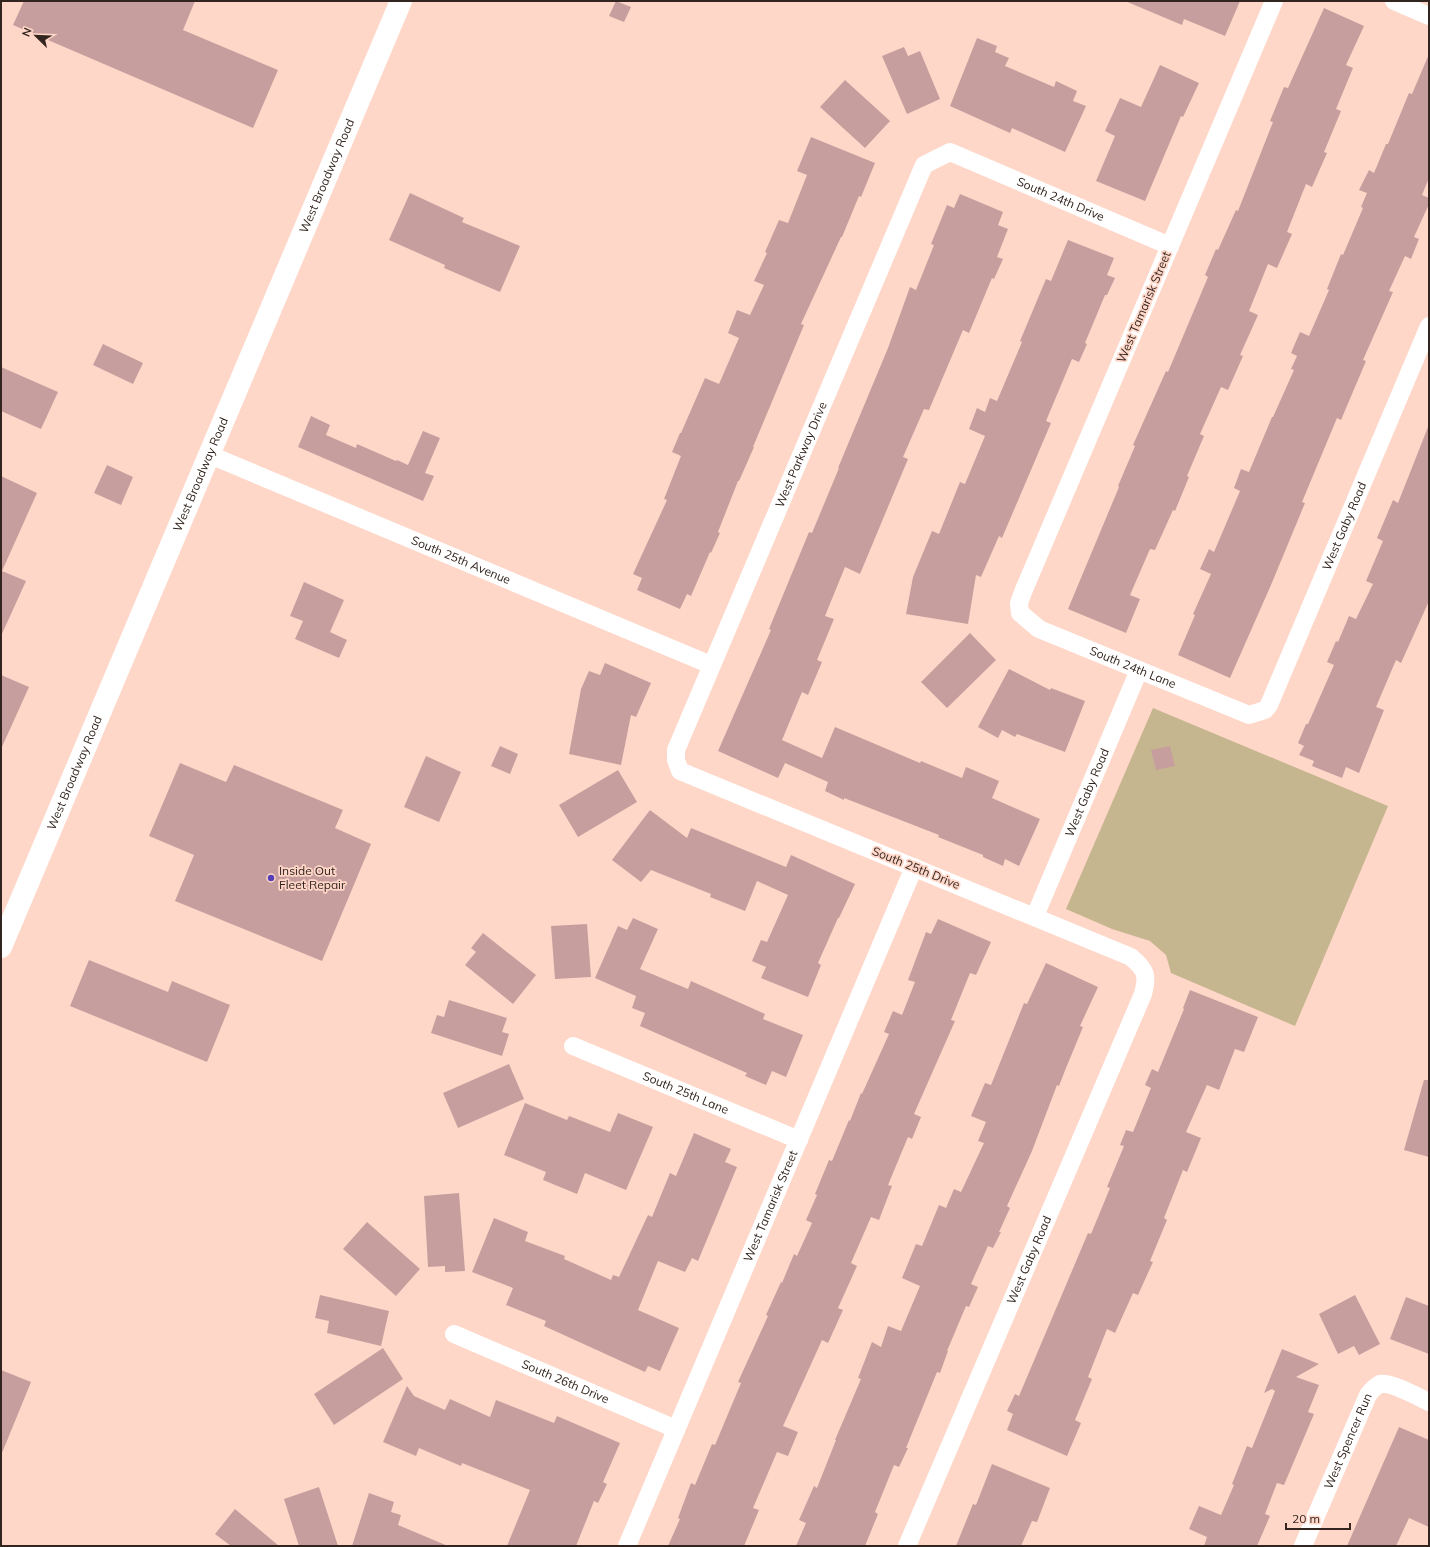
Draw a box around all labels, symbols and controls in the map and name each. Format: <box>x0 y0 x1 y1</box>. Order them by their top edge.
north arrow <box>16 16 56 56</box>
text: N <box>19 26 35 39</box>
street label: West Broadway Road <box>296 117 357 235</box>
street label: South 24th Drive <box>1015 174 1107 224</box>
street label: West Tamarisk Street <box>1113 249 1174 365</box>
street label: West Parkway Drive <box>772 399 830 510</box>
street label: West Broadway Road <box>170 415 231 534</box>
street label: West Gaby Road <box>1319 479 1369 572</box>
street label: South 25th Avenue <box>409 532 513 587</box>
street label: South 24th Lane <box>1088 643 1178 691</box>
street label: West Broadway Road <box>43 713 105 832</box>
street label: West Gaby Road <box>1061 746 1112 839</box>
street label: South 25th Drive <box>870 843 962 892</box>
place label: Inside Out Fleet Repair <box>279 863 346 892</box>
marker: Inside Out Fleet Repair <box>266 873 276 883</box>
street label: South 25th Lane <box>641 1068 731 1117</box>
street label: West Tamarisk Street <box>740 1148 800 1264</box>
street label: West Gaby Road <box>1003 1213 1054 1306</box>
street label: South 26th Drive <box>520 1356 611 1406</box>
street label: West Spencer Run <box>1320 1391 1375 1491</box>
scale bar <box>1286 1505 1350 1531</box>
text: 20 m <box>1292 1511 1320 1526</box>

